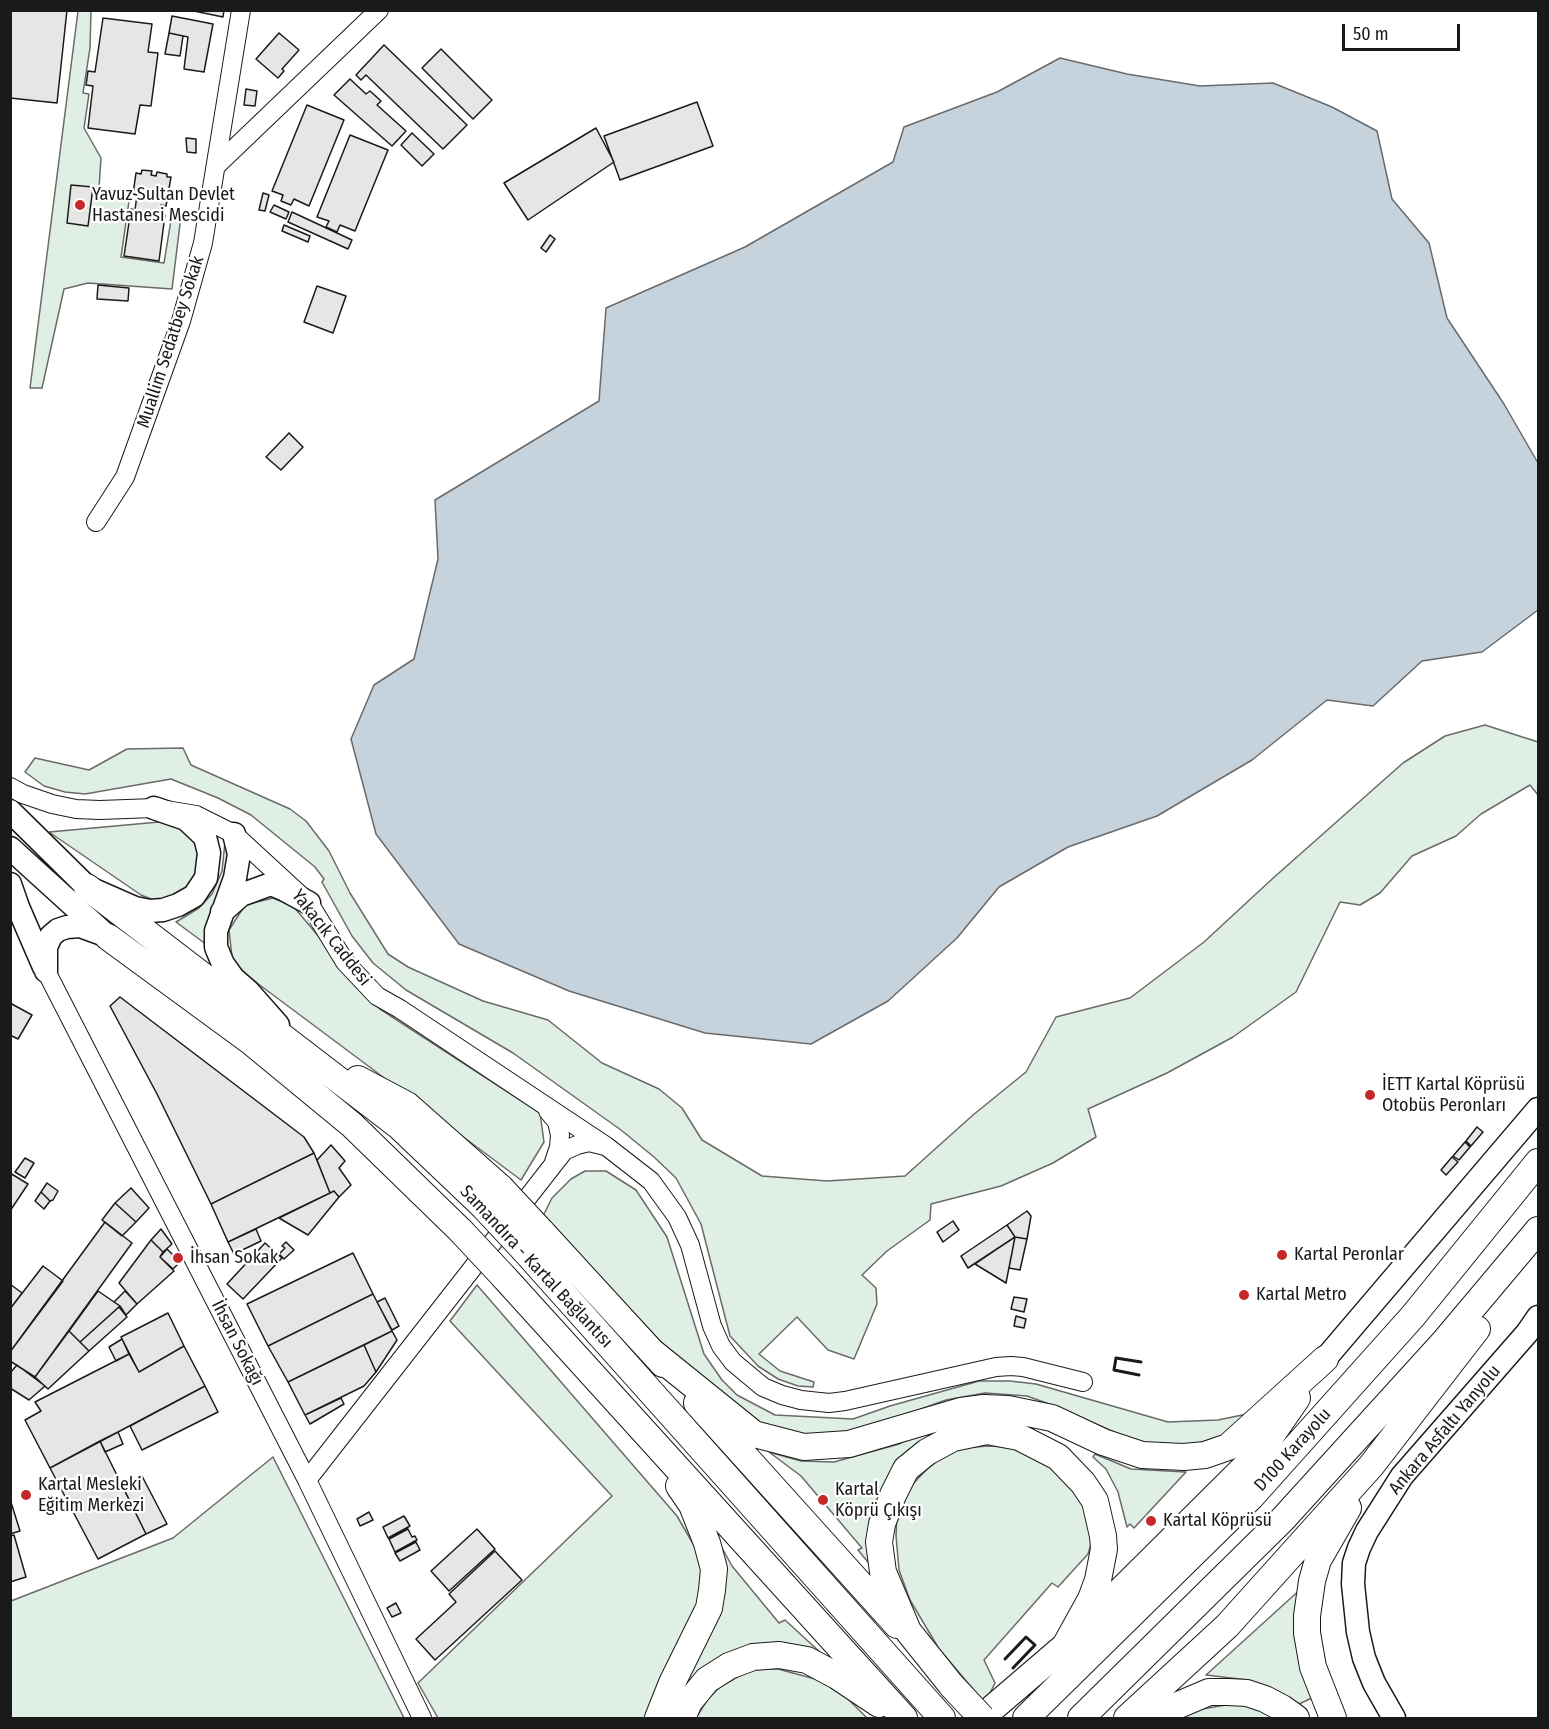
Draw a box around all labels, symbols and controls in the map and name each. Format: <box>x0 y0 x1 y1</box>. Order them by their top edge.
scale bar <box>1345 12 1464 50</box>
text: 50 m <box>1353 23 1389 45</box>
place label: Yavuz Sultan Devlet Hastanesi Mescidi <box>92 184 235 226</box>
marker: Yavuz Sultan Devlet Hastanesi Mescidi <box>73 198 87 212</box>
street label: Muallim Sedatbey Sokak <box>133 253 209 431</box>
street label: Yakacık Caddesi <box>287 886 375 990</box>
place label: İETT Kartal Köprüsü Otobüs Peronları <box>1382 1074 1525 1116</box>
marker: İETT Kartal Köprüsü Otobüs Peronları <box>1363 1088 1377 1102</box>
street label: Samandıra - Kartal Bağlantısı <box>455 1181 617 1353</box>
place label: Kartal Peronlar <box>1294 1244 1404 1266</box>
place label: İhsan Sokak <box>190 1247 278 1269</box>
marker: Kartal Peronlar <box>1275 1248 1289 1262</box>
marker: İhsan Sokak <box>171 1251 185 1265</box>
place label: Kartal Metro <box>1256 1284 1347 1306</box>
marker: Kartal Metro <box>1237 1288 1251 1302</box>
street label: İhsan Sokağı <box>206 1297 268 1389</box>
street label: Ankara Asfaltı Yanyolu <box>1385 1361 1505 1499</box>
street label: D100 Karayolu <box>1250 1404 1336 1496</box>
place label: Kartal Mesleki Eğitim Merkezi <box>38 1474 144 1516</box>
place label: Kartal Köprü Çıkışı <box>835 1479 922 1522</box>
marker: Kartal Mesleki Eğitim Merkezi <box>19 1488 33 1502</box>
marker: Kartal Köprü Çıkışı <box>816 1493 830 1507</box>
place label: Kartal Köprüsü <box>1163 1510 1272 1532</box>
marker: Kartal Köprüsü <box>1144 1514 1158 1528</box>

